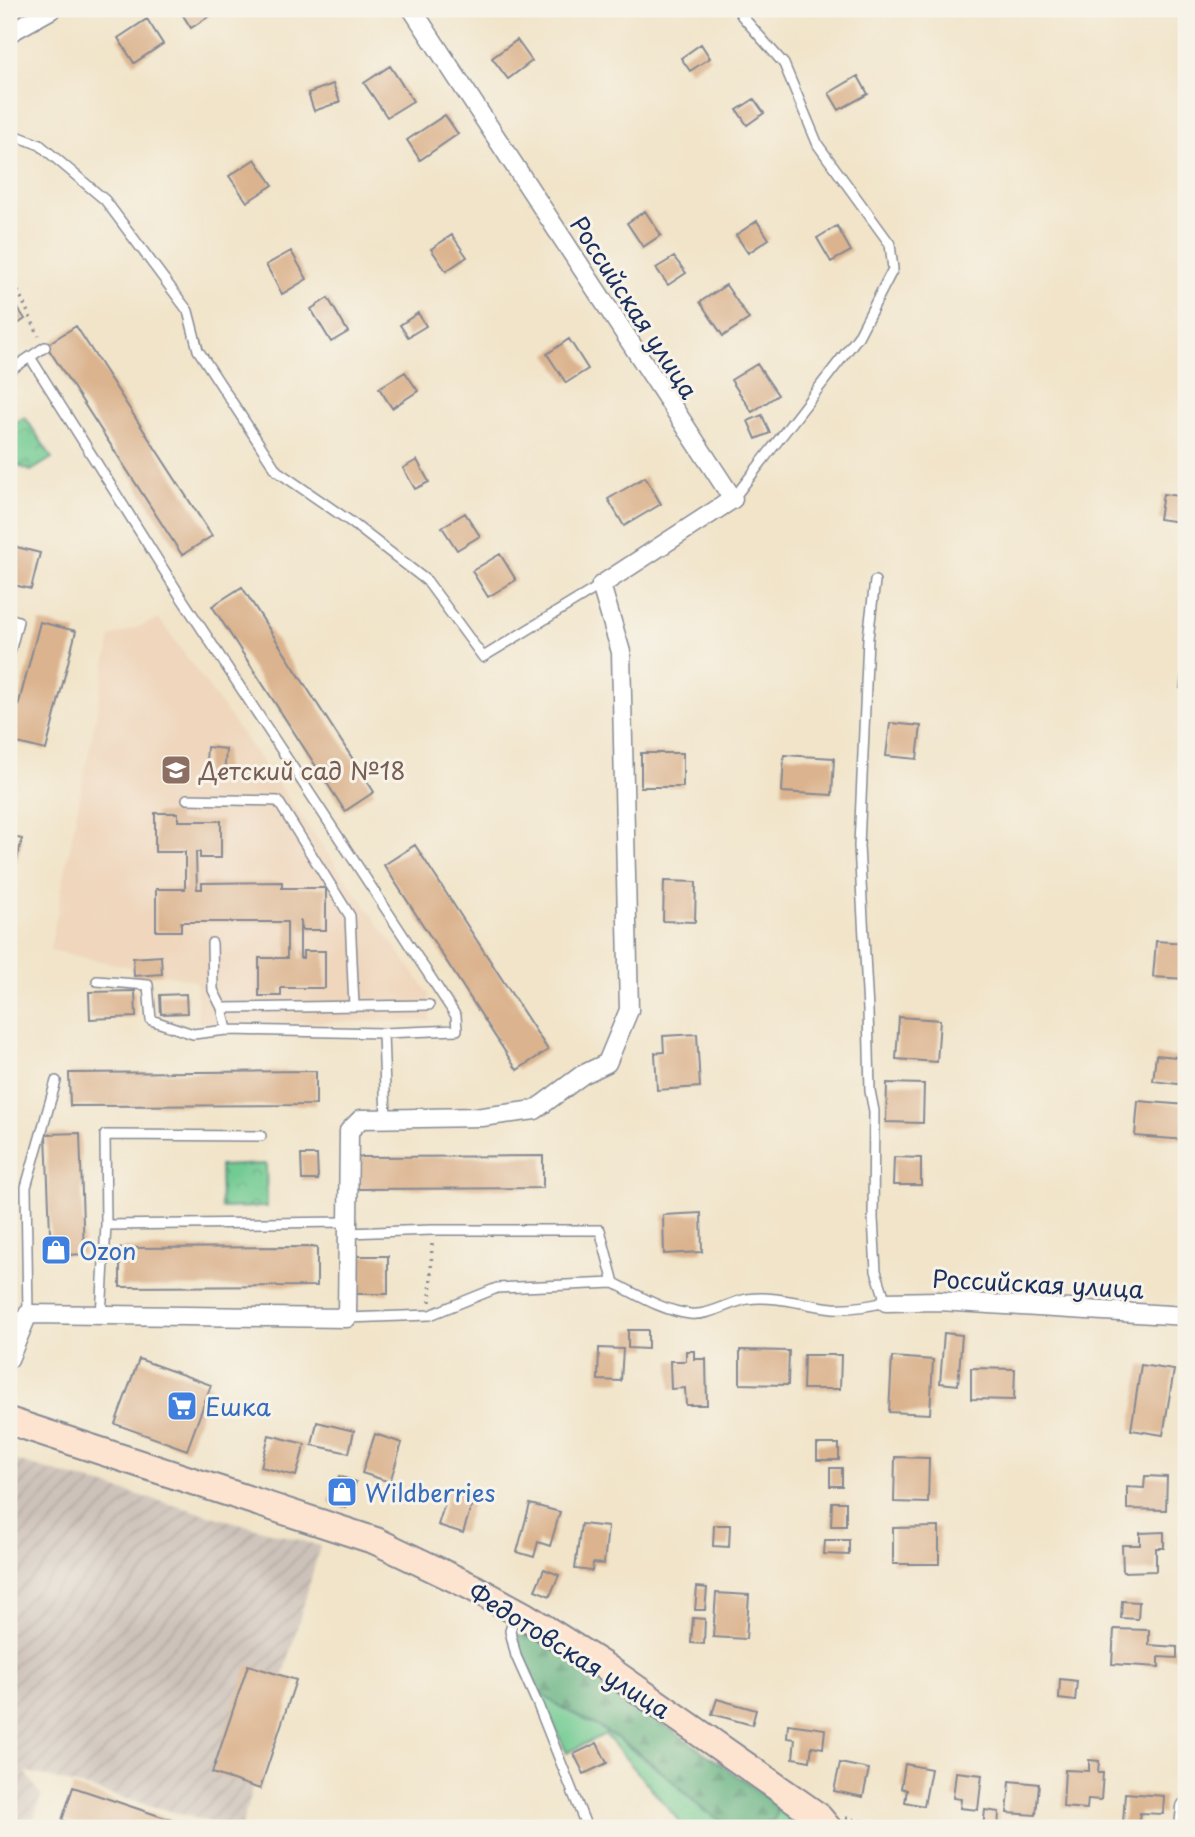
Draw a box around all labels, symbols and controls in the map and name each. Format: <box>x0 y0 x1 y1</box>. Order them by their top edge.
street label: Российская улица <box>562 208 708 406</box>
place label: Детский сад №18 <box>198 752 405 788</box>
school or university icon: Детский сад №18 <box>159 753 193 787</box>
place label: Ozon <box>79 1232 136 1268</box>
shop icon: Ozon <box>39 1233 73 1267</box>
street label: Российская улица <box>931 1259 1145 1307</box>
place label: Ешка <box>205 1388 271 1424</box>
supermarket icon: Ешка <box>165 1389 199 1423</box>
place label: Wildberries <box>365 1474 495 1510</box>
shop icon: Wildberries <box>325 1475 359 1509</box>
street label: Федотовская улица <box>462 1573 678 1727</box>

